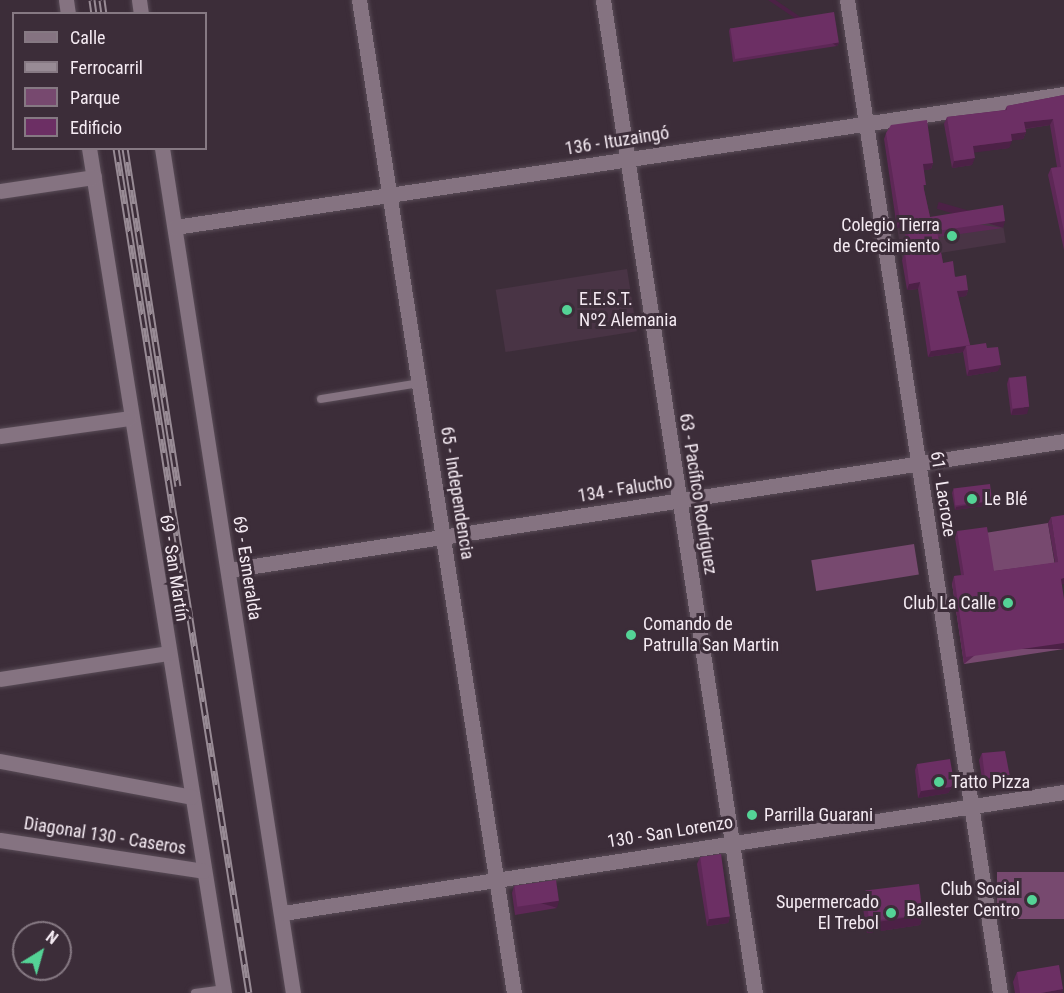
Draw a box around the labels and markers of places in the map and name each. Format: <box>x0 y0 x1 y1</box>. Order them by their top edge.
place label: Colegio Tierra de Crecimiento <box>833 215 940 258</box>
marker: Colegio Tierra de Crecimiento <box>945 229 959 243</box>
place label: E.E.S.T. Nº2 Alemania <box>579 289 677 332</box>
marker: E.E.S.T. Nº2 Alemania <box>560 303 574 317</box>
place label: Le Blé <box>984 488 1028 510</box>
marker: Le Blé <box>965 492 979 506</box>
place label: Club La Calle <box>903 592 996 614</box>
marker: Club La Calle <box>1001 596 1015 610</box>
place label: Comando de Patrulla San Martin <box>643 614 779 656</box>
marker: Comando de Patrulla San Martin <box>624 628 638 642</box>
place label: Tatto Pizza <box>951 771 1030 793</box>
marker: Tatto Pizza <box>932 775 946 789</box>
place label: Parrilla Guarani <box>764 804 873 826</box>
marker: Parrilla Guarani <box>745 808 759 822</box>
place label: Club Social Ballester Centro <box>906 879 1020 922</box>
place label: Supermercado El Trebol <box>776 892 879 934</box>
marker: Club Social Ballester Centro <box>1025 893 1039 907</box>
marker: Supermercado El Trebol <box>884 906 898 920</box>

